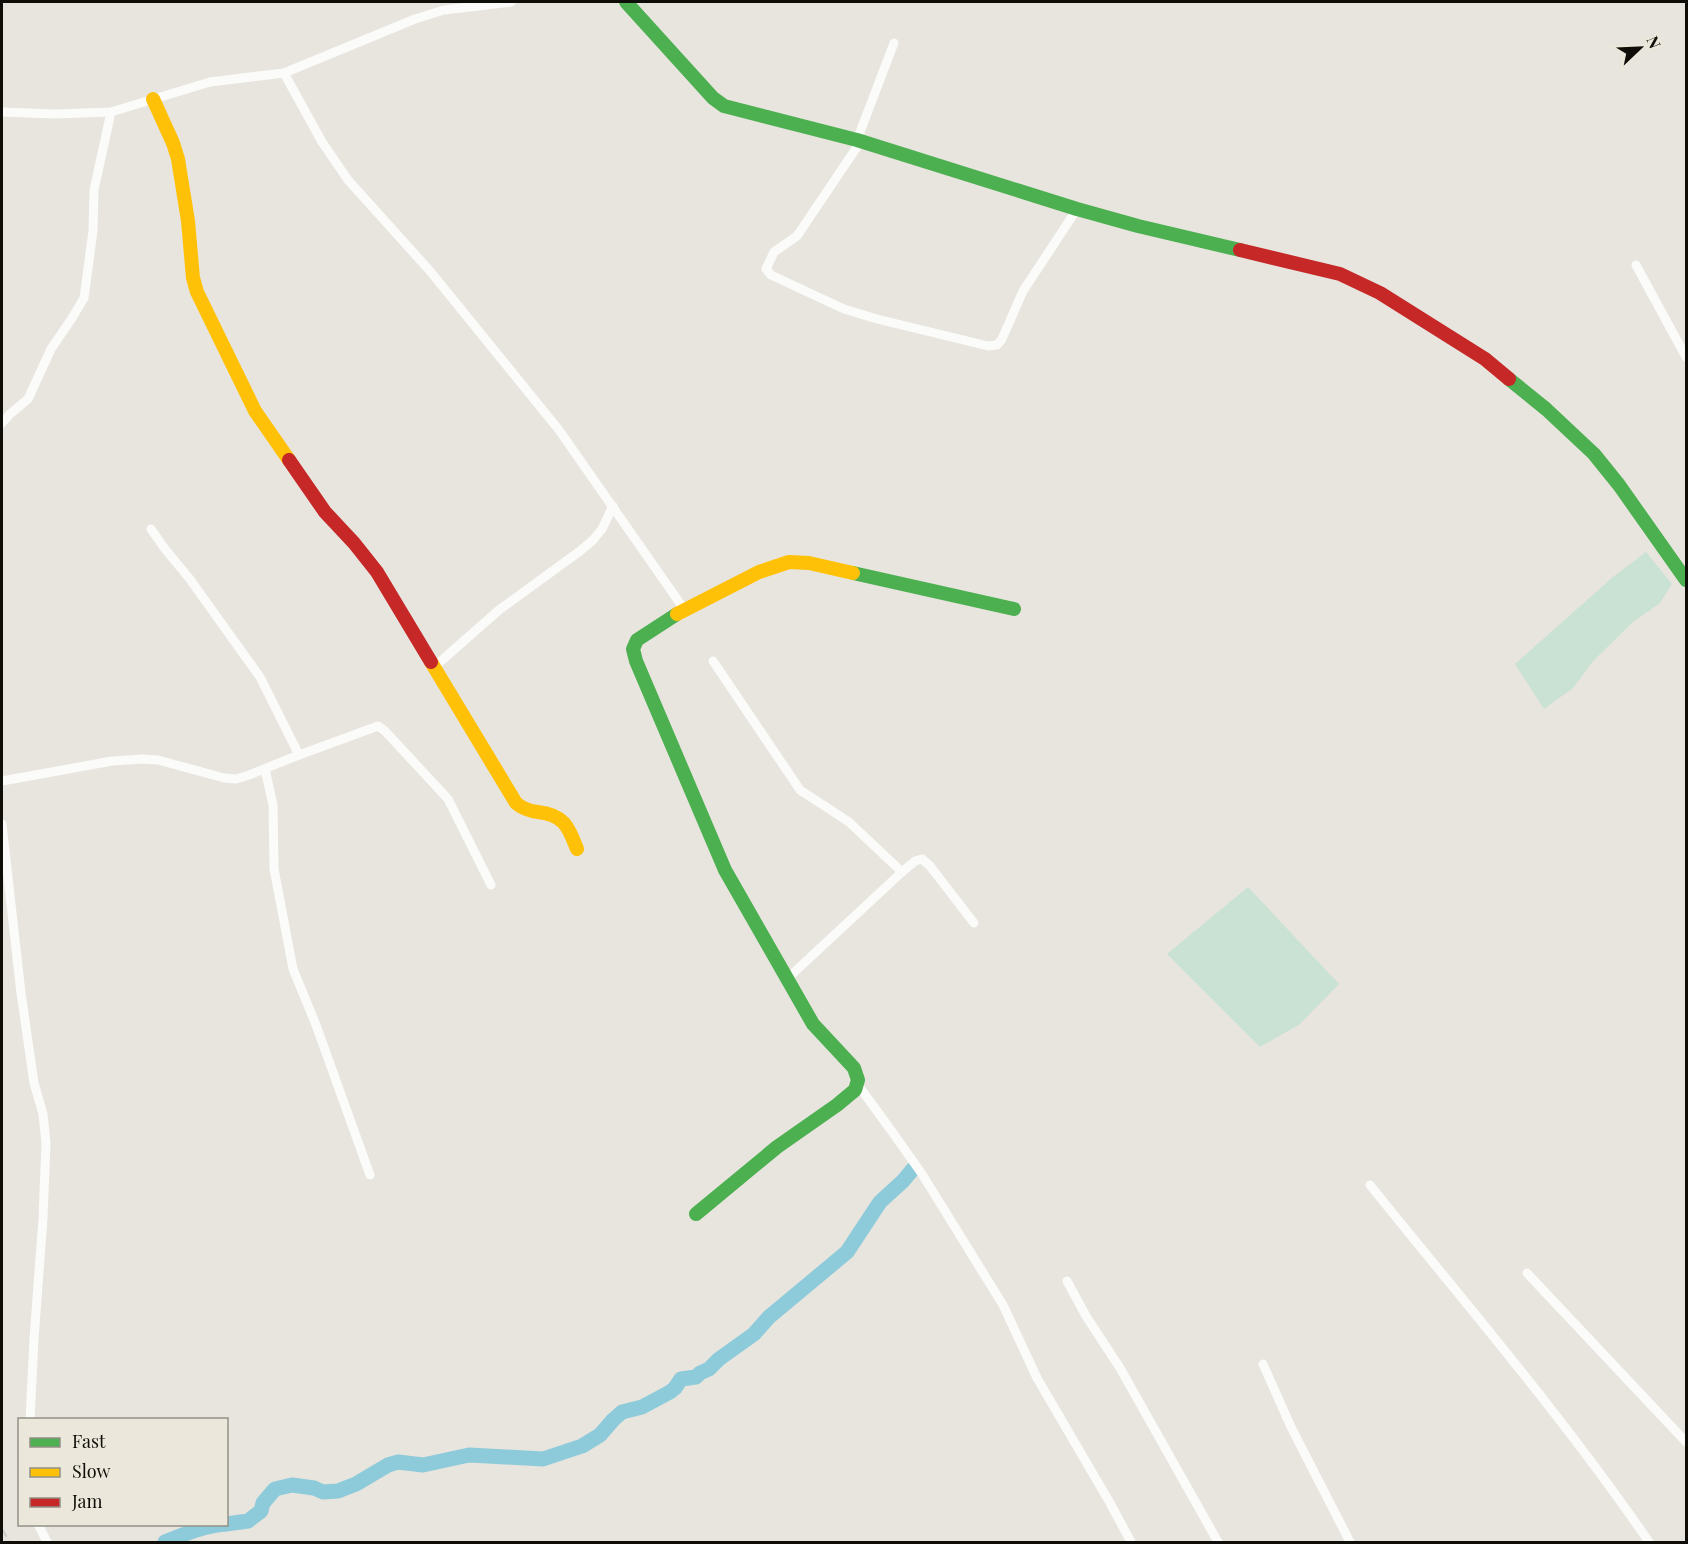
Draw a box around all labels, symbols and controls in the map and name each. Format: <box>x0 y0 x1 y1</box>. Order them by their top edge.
north arrow <box>1610 18 1670 78</box>
text: N <box>1642 33 1666 52</box>
legend <box>18 1418 228 1526</box>
text: Fast <box>72 1429 106 1453</box>
text: Slow <box>72 1459 110 1483</box>
text: Jam <box>71 1489 102 1513</box>

